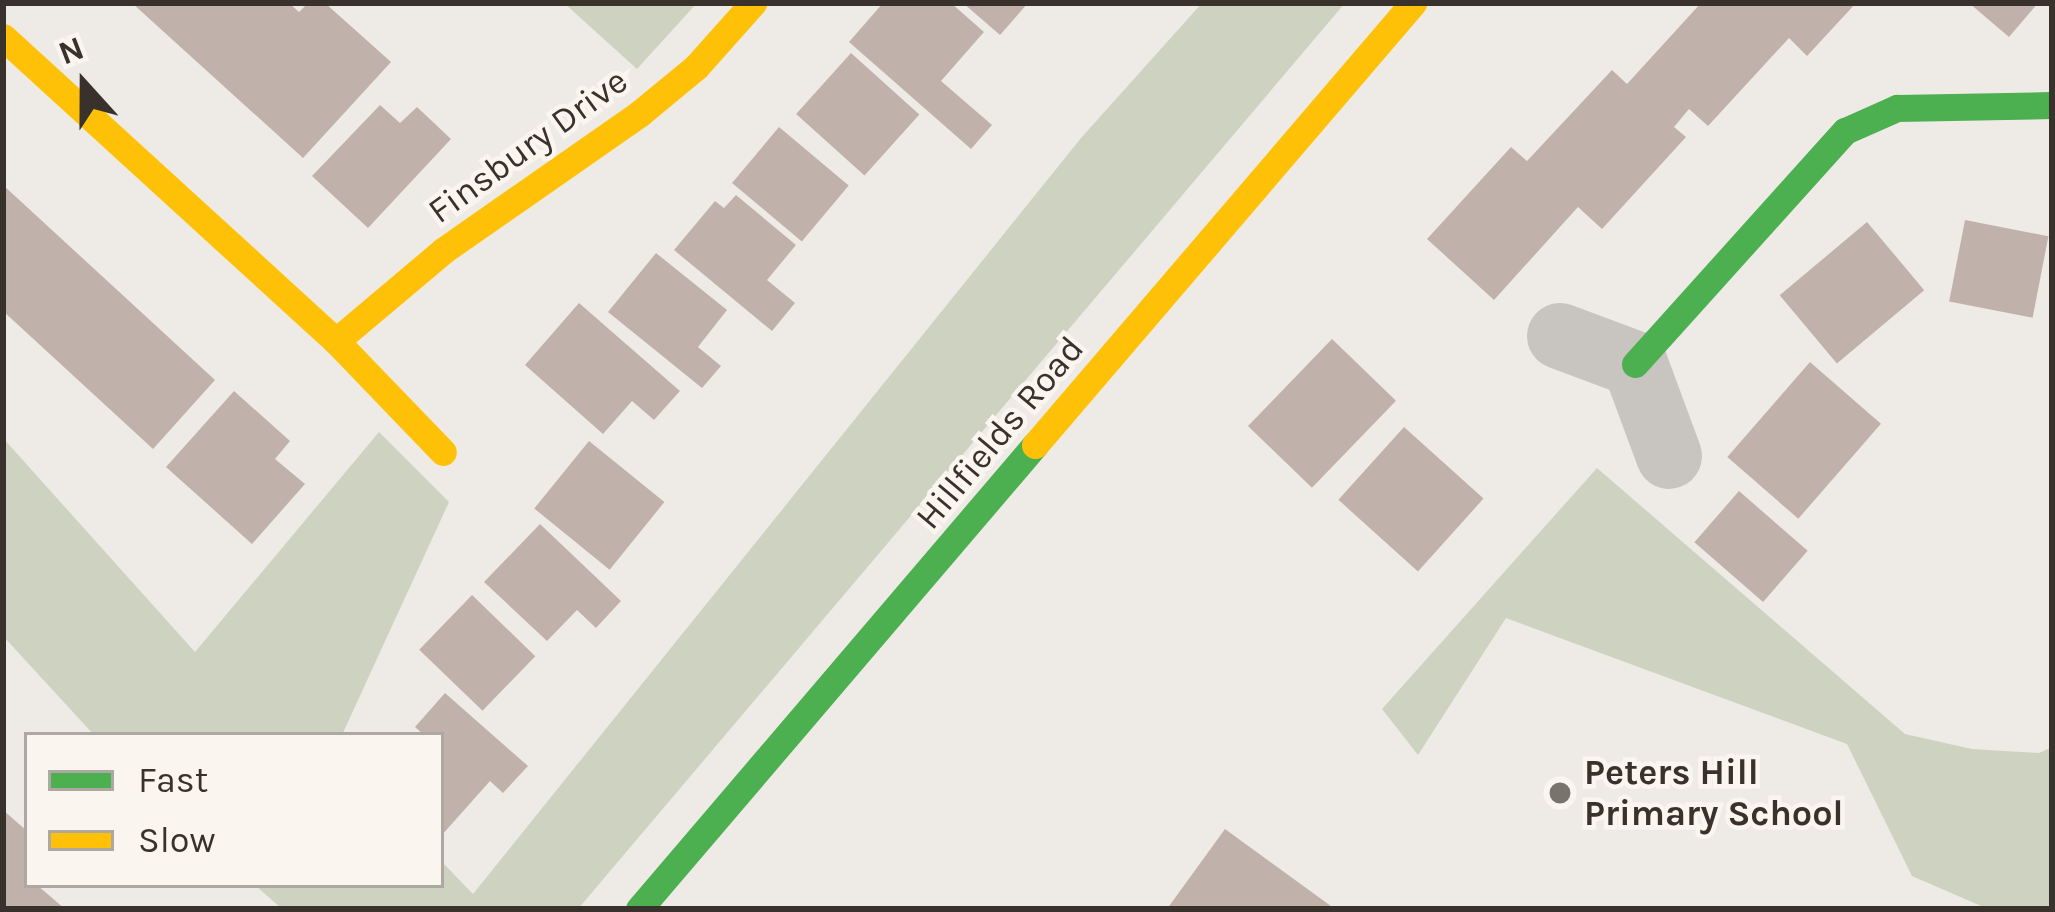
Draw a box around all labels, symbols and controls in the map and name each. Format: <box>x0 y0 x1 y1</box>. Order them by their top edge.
north arrow <box>24 24 144 144</box>
text: N <box>53 28 89 72</box>
street label: Finsbury Drive <box>420 59 636 233</box>
street label: Hillfields Road <box>907 328 1093 538</box>
legend <box>24 732 444 888</box>
place label: Peters Hill Primary School <box>1584 750 1844 835</box>
text: Fast <box>138 759 208 801</box>
marker: Peters Hill Primary School <box>1547 780 1573 806</box>
text: Slow <box>138 819 216 861</box>

